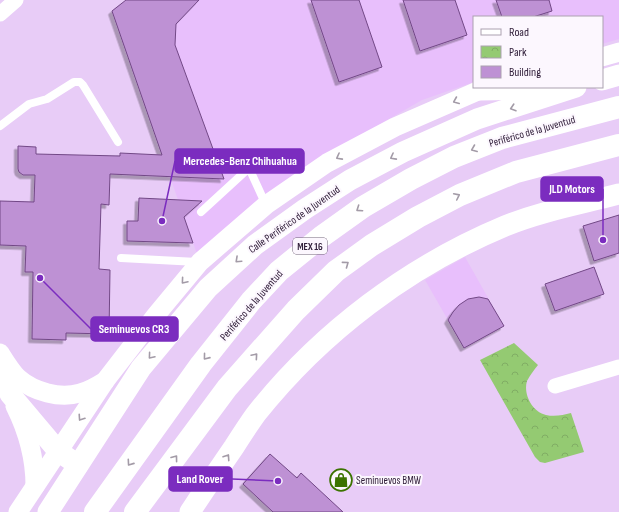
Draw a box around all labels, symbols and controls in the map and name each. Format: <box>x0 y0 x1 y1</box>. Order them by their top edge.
legend <box>473 16 603 88</box>
text: Road <box>509 25 529 40</box>
text: Park <box>509 45 527 60</box>
text: Building <box>509 65 541 80</box>
one-way arrow <box>453 96 460 104</box>
one-way arrow <box>509 103 516 111</box>
street label: Periférico de la Juventud <box>488 113 577 150</box>
one-way arrow <box>471 145 478 153</box>
callout: Mercedes-Benz Chihuahua <box>175 149 304 173</box>
one-way arrow <box>336 152 343 159</box>
one-way arrow <box>389 152 397 160</box>
text: Mercedes-Benz Chihuahua <box>183 154 297 169</box>
callout: JLD Motors <box>541 177 603 201</box>
text: JLD Motors <box>548 182 595 197</box>
street label: Calle Periférico de la Juventud <box>246 183 343 256</box>
one-way arrow <box>453 193 461 201</box>
one-way arrow <box>356 204 363 212</box>
road number: MEX 16 <box>293 238 327 254</box>
one-way arrow <box>236 255 243 262</box>
one-way arrow <box>342 262 349 269</box>
street label: Periférico de la Juventud <box>217 267 286 343</box>
one-way arrow <box>182 277 189 284</box>
callout: Seminuevos CR3 <box>91 317 178 341</box>
text: Seminuevos CR3 <box>99 322 169 337</box>
one-way arrow <box>149 351 156 359</box>
one-way arrow <box>204 353 211 360</box>
one-way arrow <box>250 353 257 360</box>
one-way arrow <box>78 414 85 421</box>
one-way arrow <box>222 454 229 461</box>
one-way arrow <box>170 455 178 462</box>
one-way arrow <box>128 458 135 465</box>
callout: Land Rover <box>169 467 232 491</box>
shop icon: Seminuevos BMW <box>328 467 354 493</box>
text: Land Rover <box>177 472 224 487</box>
place label: Seminuevos BMW <box>356 474 421 487</box>

